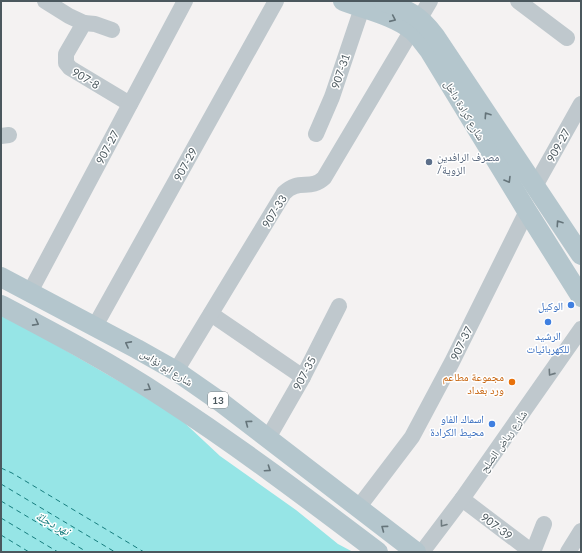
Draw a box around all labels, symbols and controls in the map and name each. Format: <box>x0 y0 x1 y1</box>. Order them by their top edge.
one-way arrow <box>389 15 396 23</box>
street label: 907-31 <box>328 52 352 90</box>
street label: 907-8 <box>70 65 102 91</box>
street label: شارع كرادة داخل <box>441 78 488 143</box>
one-way arrow <box>484 112 492 119</box>
street label: 909-27 <box>544 126 572 164</box>
street label: 907-27 <box>93 128 121 166</box>
street label: 907-29 <box>171 145 199 183</box>
place label: مصرف الرافدين /الزوية <box>437 150 499 176</box>
marker: مصرف الرافدين /الزوية <box>424 157 434 167</box>
one-way arrow <box>503 176 510 183</box>
street label: 907-33 <box>259 192 289 230</box>
one-way arrow <box>556 220 564 227</box>
place label: الوكيل <box>538 299 563 313</box>
marker: الوكيل <box>566 300 576 310</box>
marker: الرشيد للكهربائيات <box>543 317 553 327</box>
one-way arrow <box>31 319 39 326</box>
street label: 907-37 <box>447 324 475 362</box>
place label: الرشيد للكهربائيات <box>527 329 569 355</box>
one-way arrow <box>125 341 133 349</box>
street label: شارع ابو نؤاس <box>138 346 196 389</box>
street label: 907-35 <box>290 354 318 392</box>
one-way arrow <box>549 368 556 375</box>
place label: مجموعة مطاعم ورد بغداد <box>443 370 504 396</box>
marker: مجموعة مطاعم ورد بغداد <box>507 377 517 387</box>
one-way arrow <box>144 384 151 391</box>
road number: 13 <box>208 392 228 408</box>
street label: شارع رياض الصلح <box>477 407 530 475</box>
place label: اسماك الفاو محيط الكرادة <box>430 412 484 438</box>
marker: اسماك الفاو محيط الكرادة <box>487 419 497 429</box>
one-way arrow <box>246 421 253 428</box>
one-way arrow <box>263 464 270 471</box>
water label: نهر دجلة <box>33 508 75 539</box>
street label: 907-39 <box>479 510 515 542</box>
one-way arrow <box>441 520 448 527</box>
one-way arrow <box>382 526 389 533</box>

